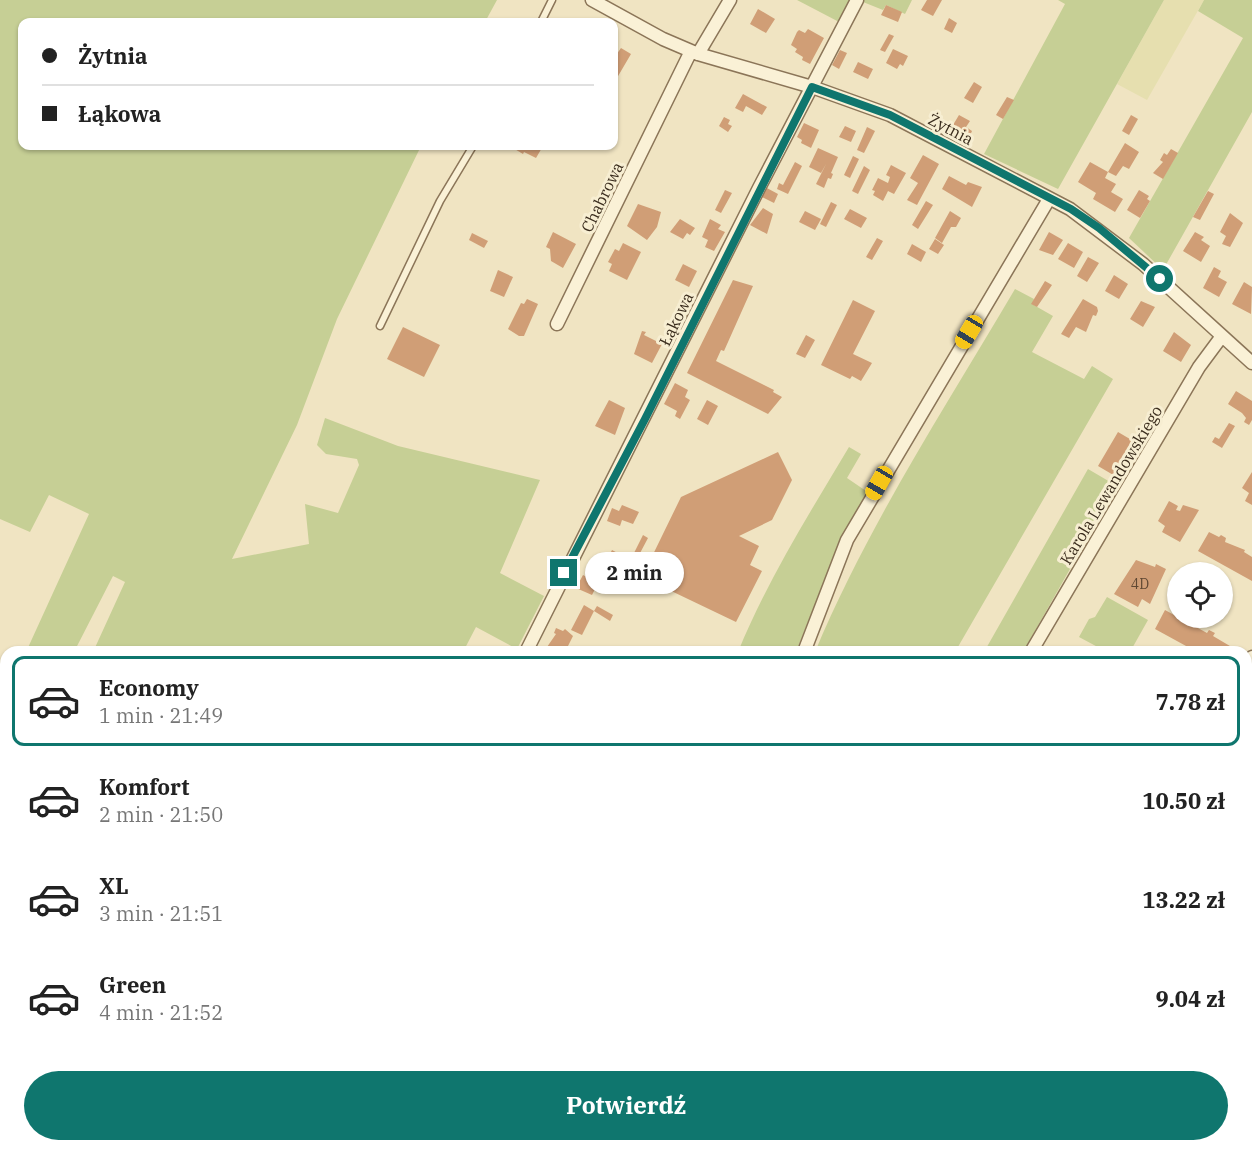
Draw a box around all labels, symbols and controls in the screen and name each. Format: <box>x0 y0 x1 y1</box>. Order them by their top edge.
text: Żytnia <box>78 41 148 70</box>
text: Łąkowa <box>78 99 161 128</box>
street label: Żytnia <box>925 109 977 149</box>
street label: Chabrowa <box>576 158 628 235</box>
route start <box>1146 265 1173 292</box>
street label: Łąkowa <box>654 289 698 349</box>
car <box>952 312 986 352</box>
street label: Karola Lewandowskiego <box>1056 402 1166 568</box>
car <box>862 463 896 503</box>
callout: 2 min <box>585 552 684 594</box>
route end <box>550 559 577 586</box>
text: 2 min <box>607 559 663 586</box>
map controls <box>1167 562 1233 628</box>
button: locate <box>1167 562 1233 628</box>
house number: 4D <box>1131 575 1149 593</box>
text: Economy <box>99 673 199 702</box>
icon: car <box>27 674 81 728</box>
text: 7.78 zł <box>1155 687 1225 716</box>
text: 1 min · 21:49 <box>99 702 223 729</box>
text: Komfort <box>99 772 189 801</box>
icon: car <box>27 773 81 827</box>
text: 10.50 zł <box>1142 786 1225 815</box>
text: 2 min · 21:50 <box>99 801 223 828</box>
text: XL <box>99 871 129 900</box>
icon: car <box>27 872 81 926</box>
text: 13.22 zł <box>1142 885 1225 914</box>
text: 3 min · 21:51 <box>99 900 223 927</box>
text: Green <box>99 970 166 999</box>
icon: car <box>27 971 81 1025</box>
text: 9.04 zł <box>1155 984 1225 1013</box>
text: 4 min · 21:52 <box>99 999 223 1026</box>
button: Potwierdź <box>24 1071 1228 1140</box>

